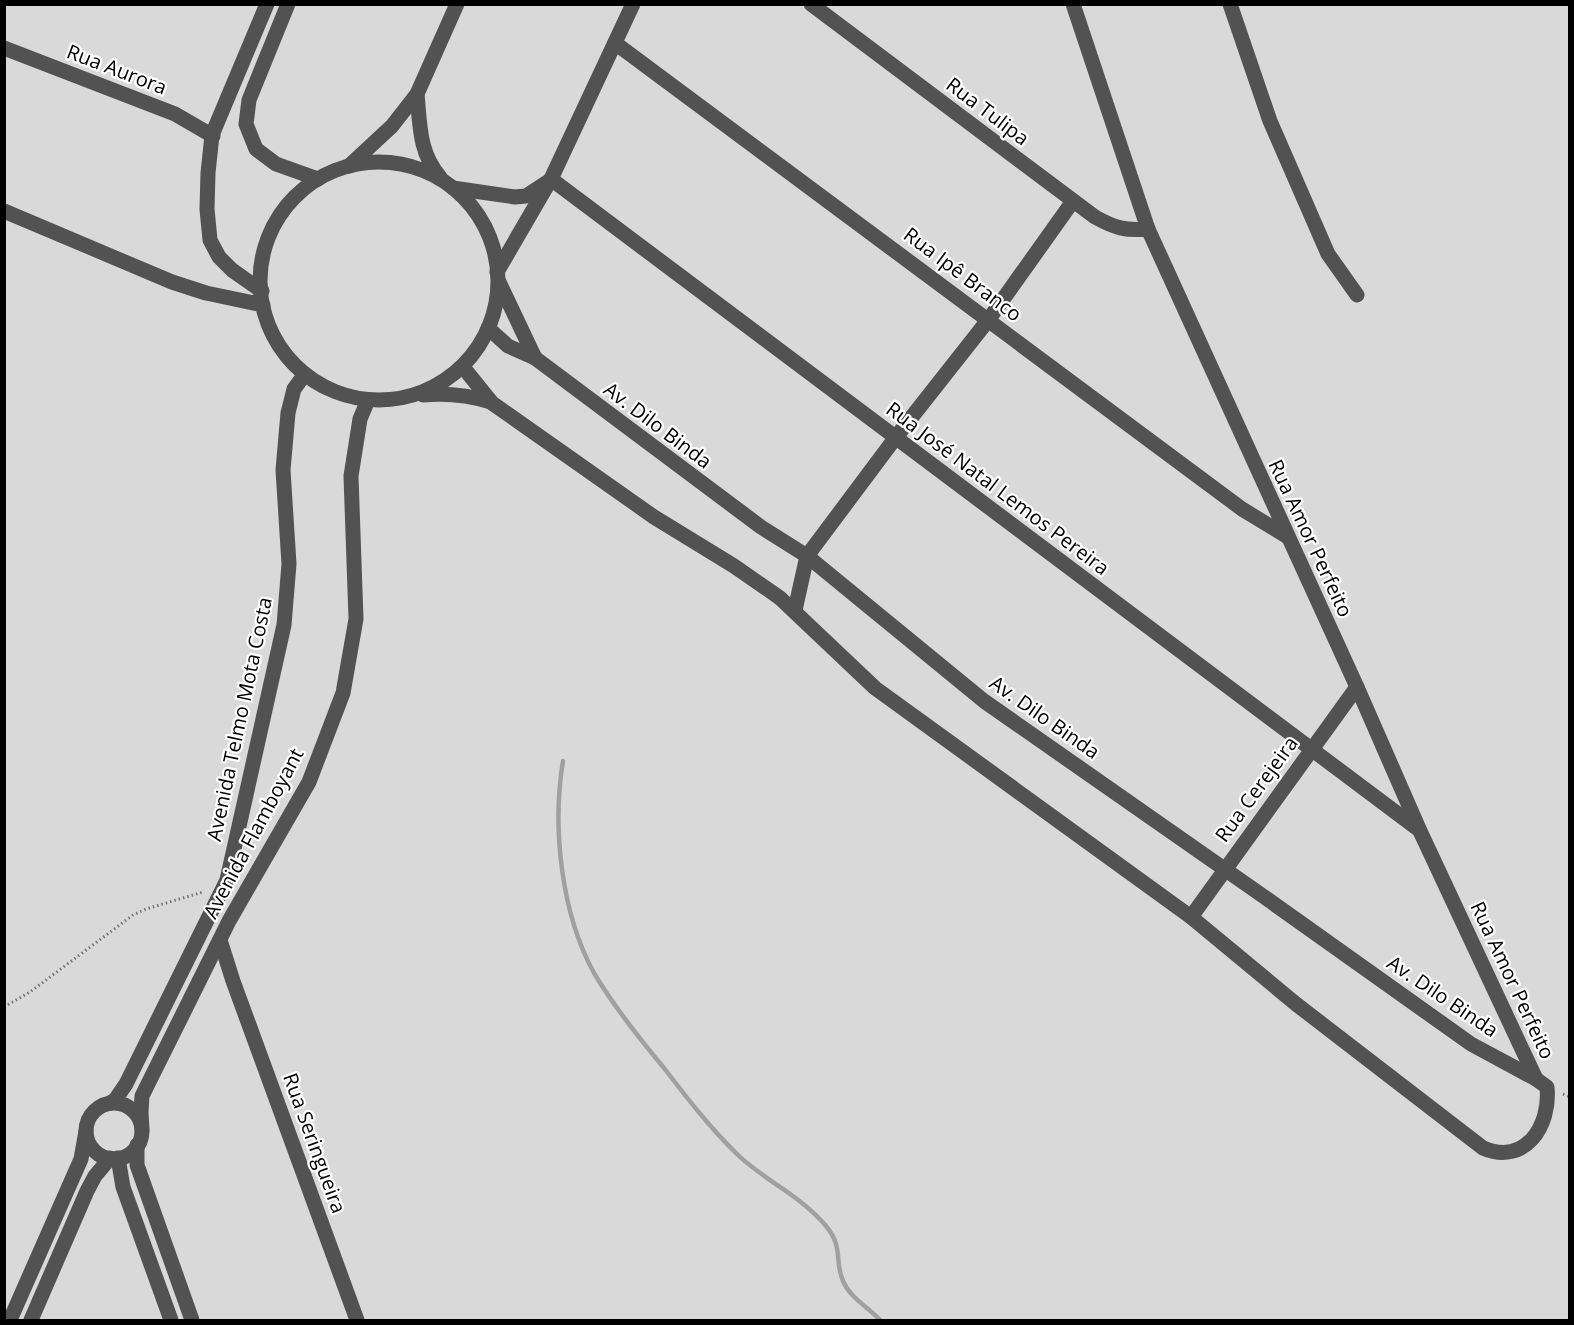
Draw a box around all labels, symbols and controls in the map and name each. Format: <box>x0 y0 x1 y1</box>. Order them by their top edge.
street label: Rua Aurora <box>63 38 171 100</box>
street label: Rua Tulipa <box>941 71 1035 151</box>
street label: Rua Ipê Branco <box>898 221 1028 327</box>
street label: Av. Dilo Binda <box>599 376 717 474</box>
street label: Rua José Natal Lemos Pereira <box>881 395 1115 581</box>
street label: Rua Amor Perfeito <box>1263 455 1359 621</box>
street label: Avenida Telmo Mota Costa <box>200 595 278 843</box>
street label: Av. Dilo Binda <box>985 669 1105 765</box>
street label: Rua Cerejeira <box>1208 731 1304 847</box>
street label: Avenida Flamboyant <box>197 743 309 923</box>
street label: Rua Amor Perfeito <box>1465 897 1561 1063</box>
street label: Av. Dilo Binda <box>1382 949 1504 1043</box>
street label: Rua Seringueira <box>277 1069 353 1217</box>

